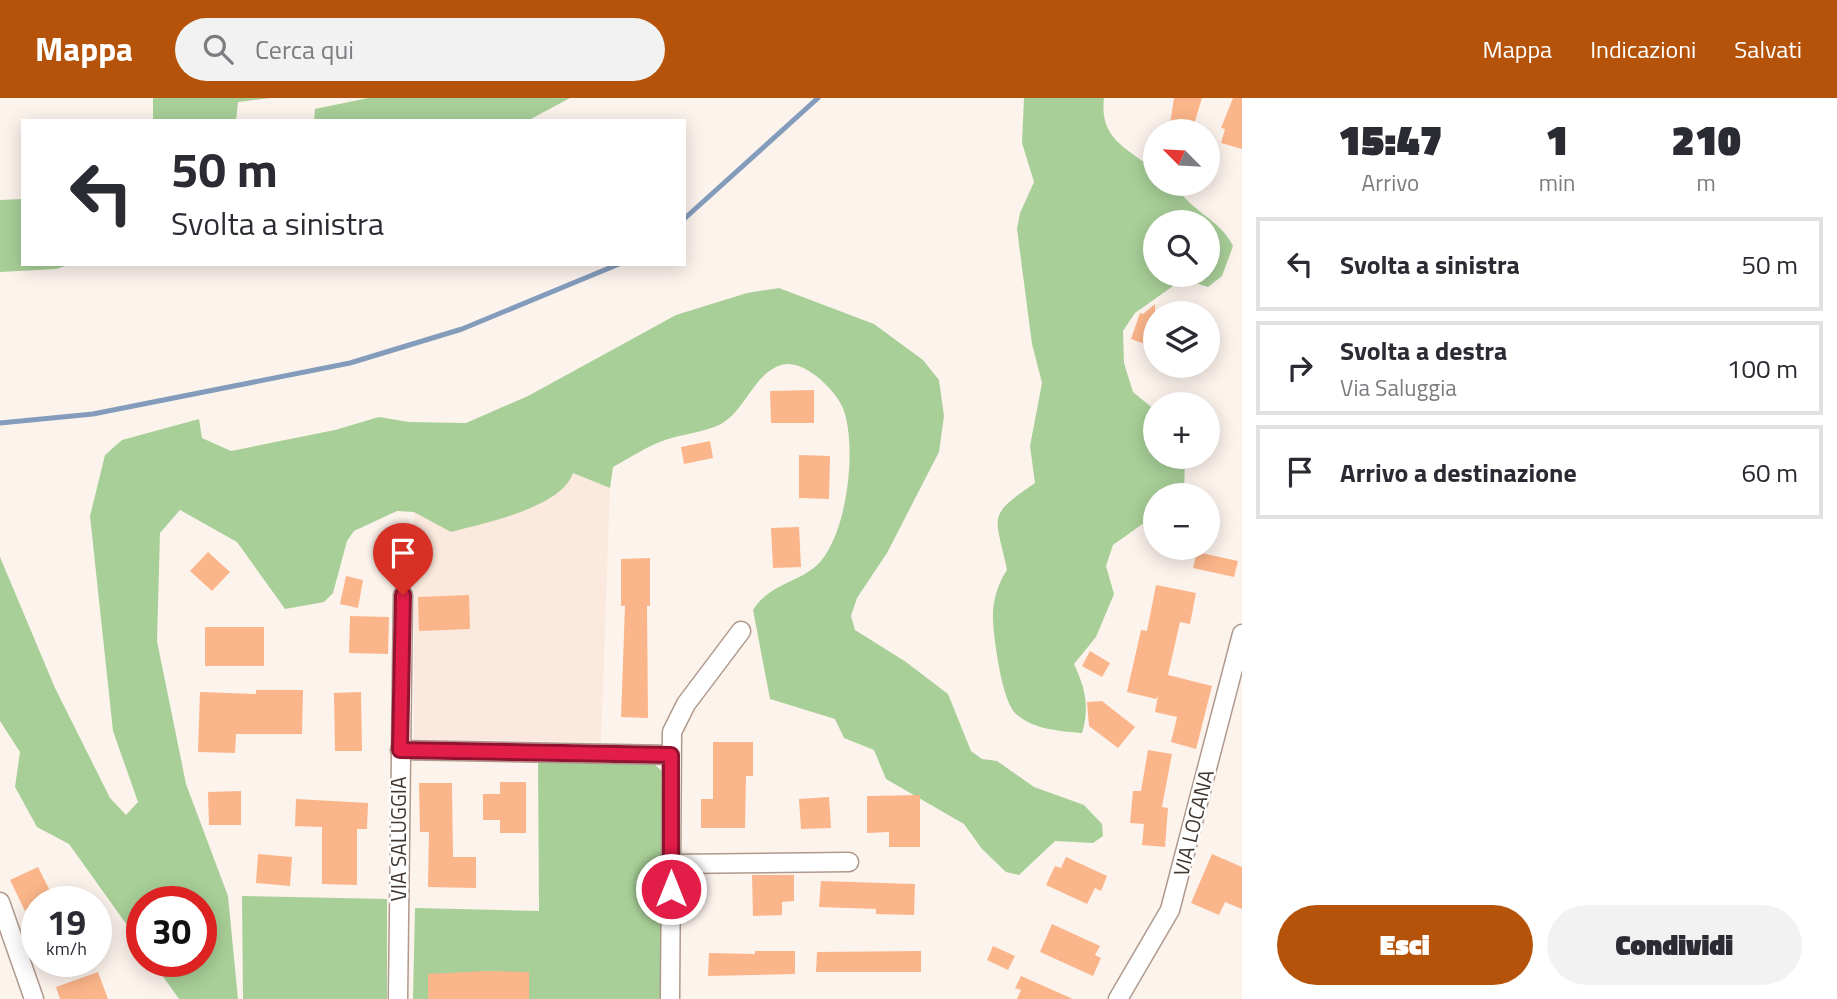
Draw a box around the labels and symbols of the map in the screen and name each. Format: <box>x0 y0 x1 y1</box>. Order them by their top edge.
north arrow <box>1143 119 1220 196</box>
pin <box>373 523 433 595</box>
street label: VIA LOCANA <box>1164 766 1222 879</box>
street label: VIA SALUGGIA <box>382 776 414 902</box>
position arrow <box>634 852 708 926</box>
speed limit sign: 30 <box>126 886 217 977</box>

